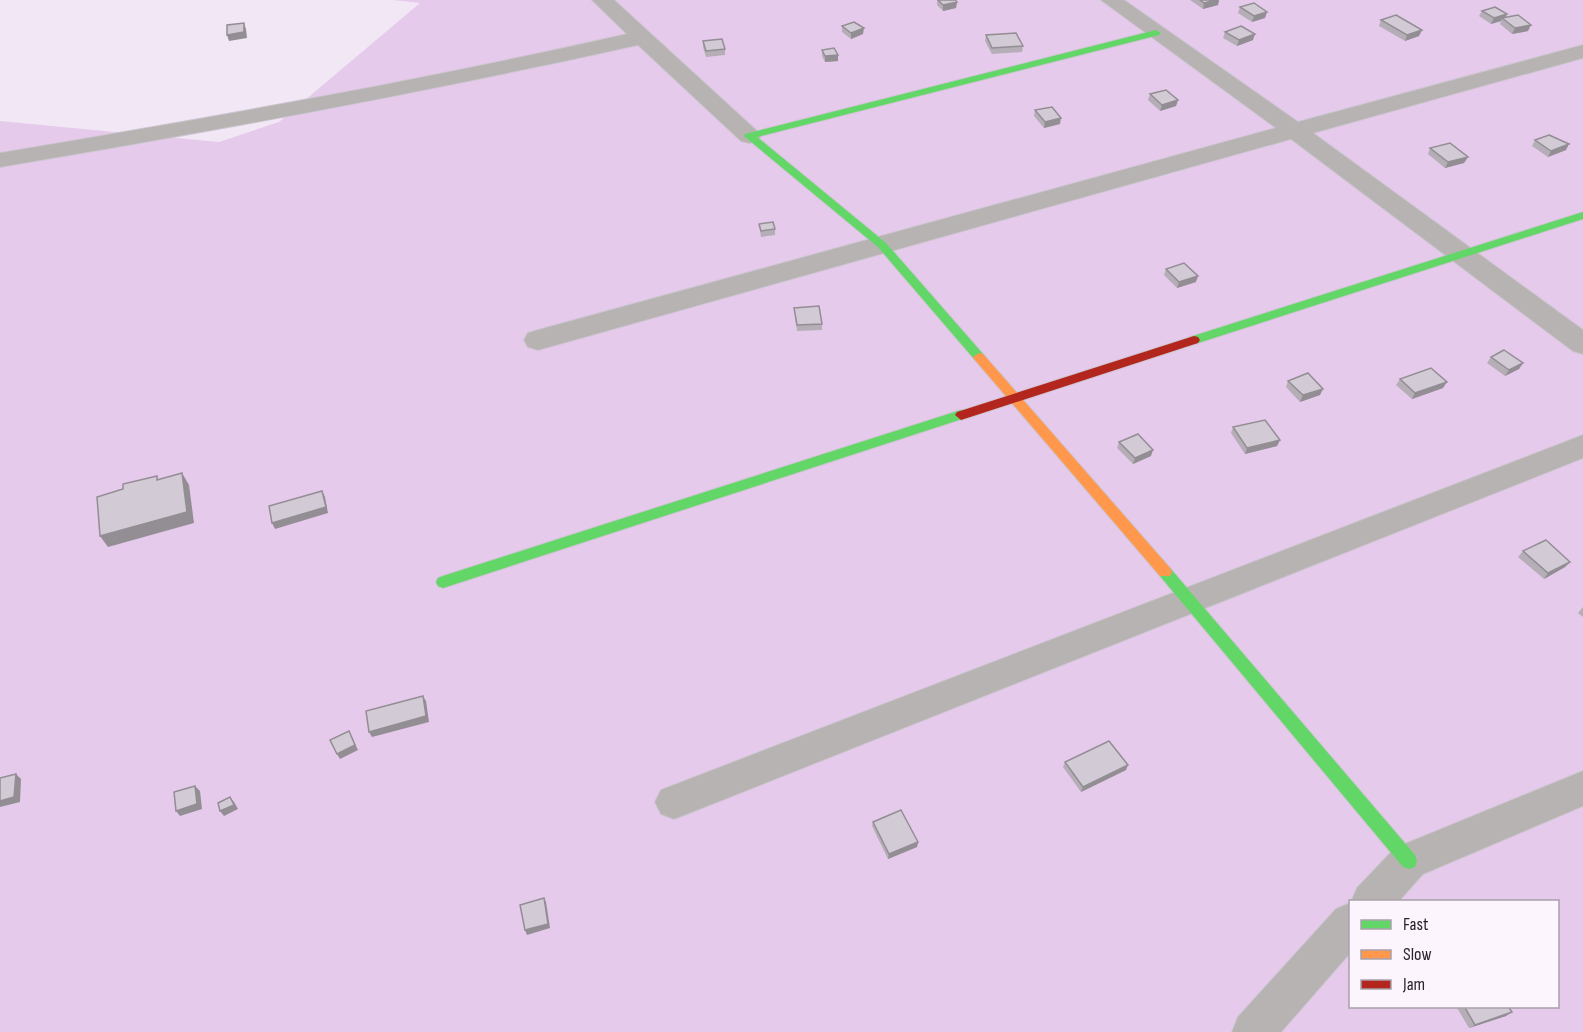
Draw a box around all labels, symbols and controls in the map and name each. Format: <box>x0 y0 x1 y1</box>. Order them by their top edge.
legend <box>1349 900 1559 1008</box>
text: Fast <box>1403 914 1429 935</box>
text: Slow <box>1403 944 1432 965</box>
text: Jam <box>1402 974 1425 995</box>

